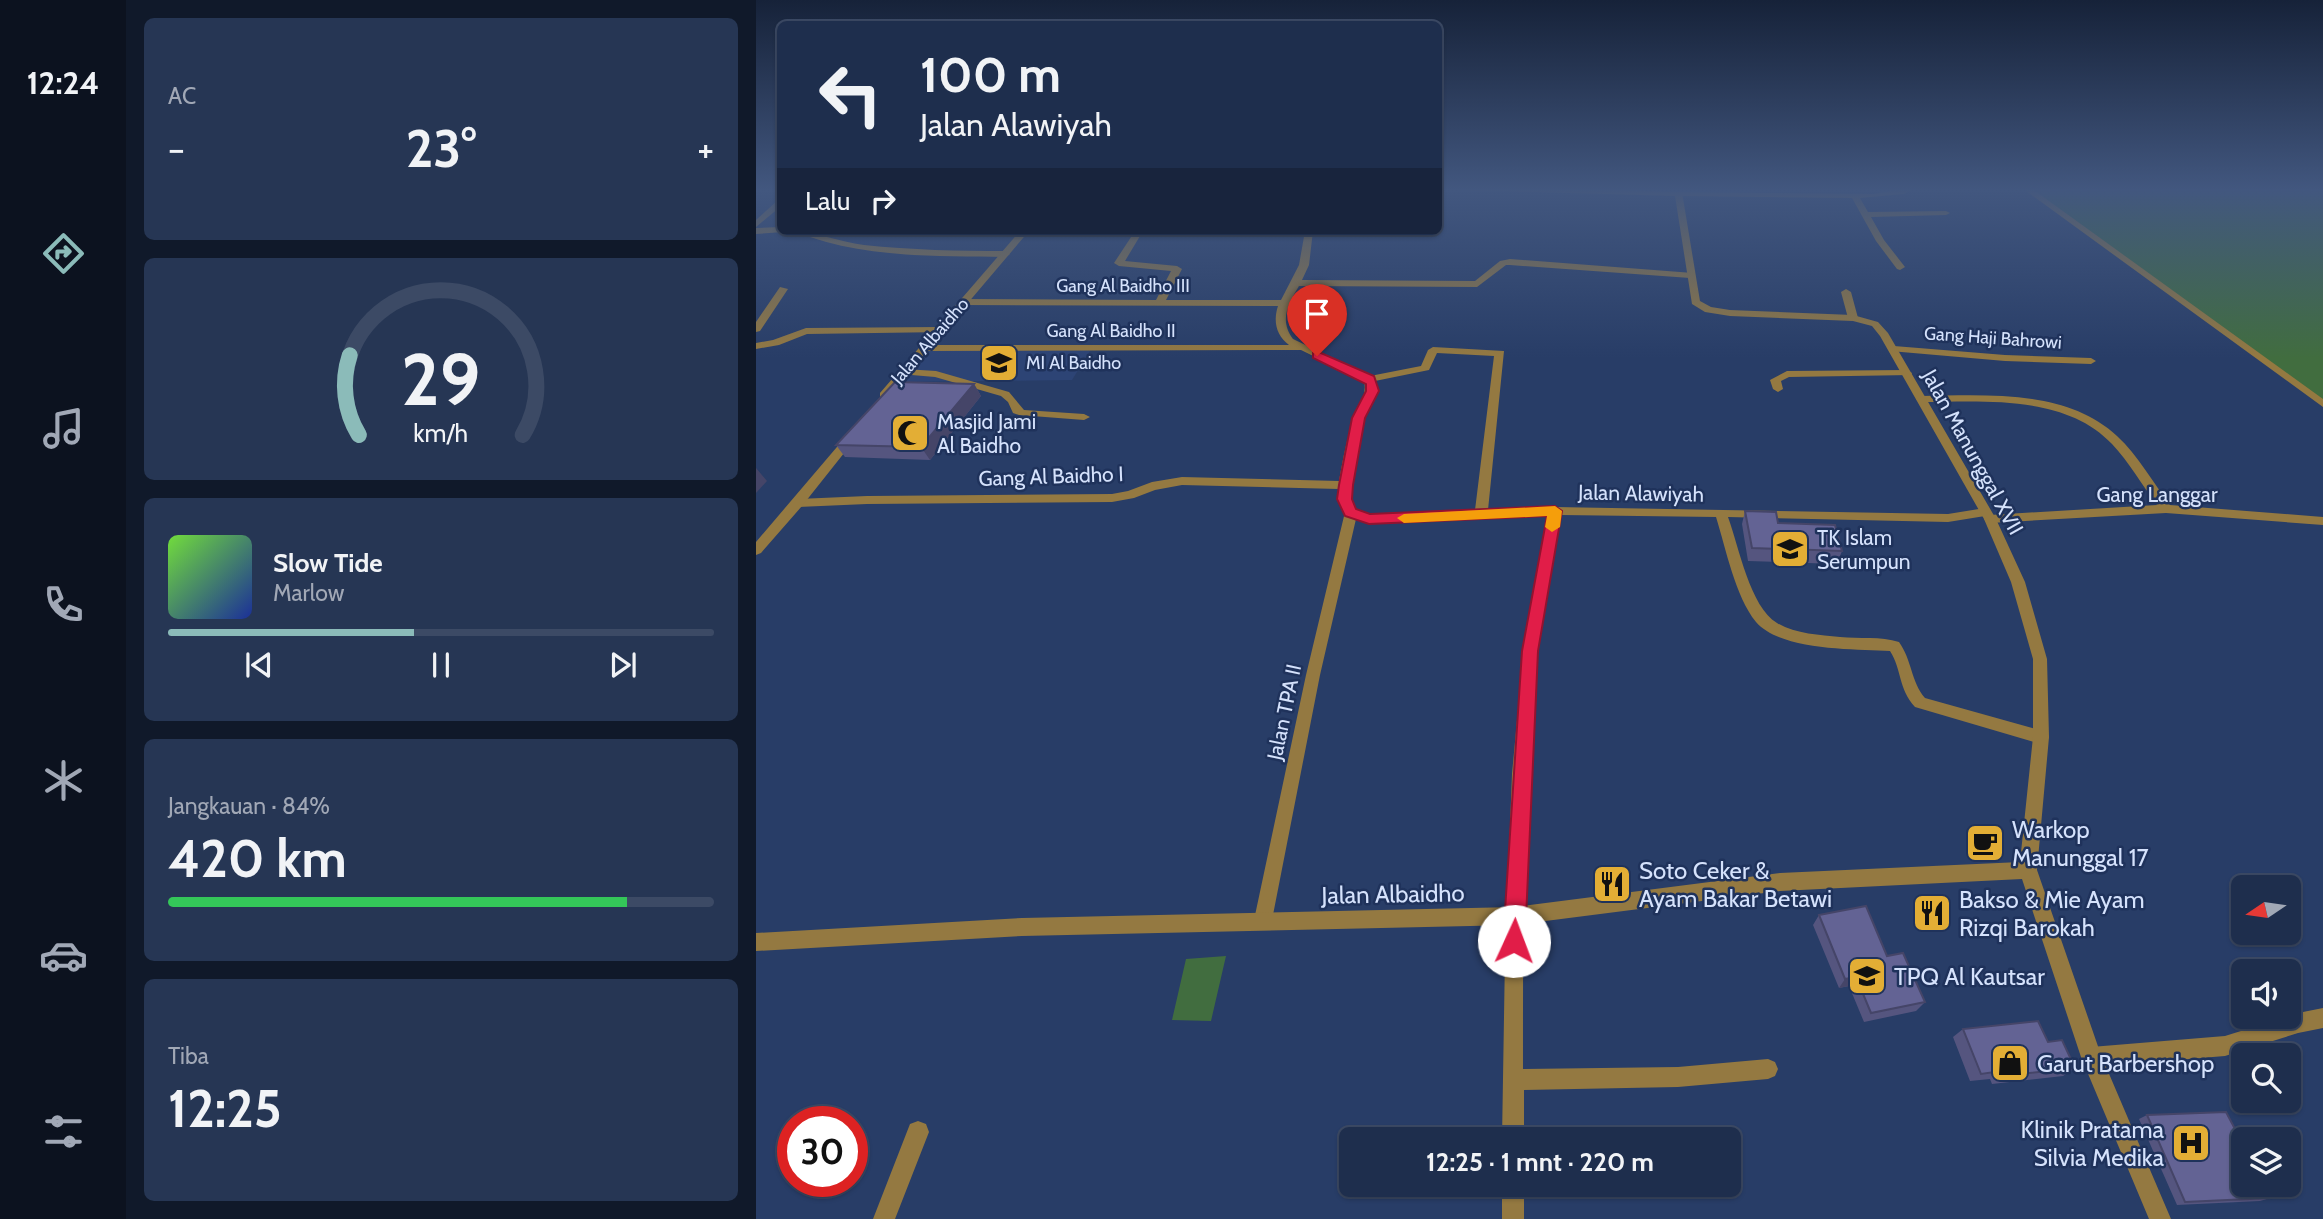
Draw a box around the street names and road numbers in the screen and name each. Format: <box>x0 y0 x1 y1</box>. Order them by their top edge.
street label: Gang Al Baidho III <box>1056 275 1190 297</box>
street label: Jalan Albaidho <box>886 293 974 389</box>
street label: Gang Al Baidho II <box>1046 320 1176 342</box>
street label: Gang Haji Bahrowi <box>1923 322 2063 354</box>
street label: Jalan Manunggal XVII <box>1917 364 2029 539</box>
street label: Gang Al Baidho I <box>978 461 1124 491</box>
street label: Jalan Alawiyah <box>1577 479 1704 507</box>
street label: Gang Langgar <box>2096 482 2218 507</box>
street label: Jalan TPA II <box>1261 662 1306 763</box>
street label: Jalan Albaidho <box>1320 878 1465 910</box>

